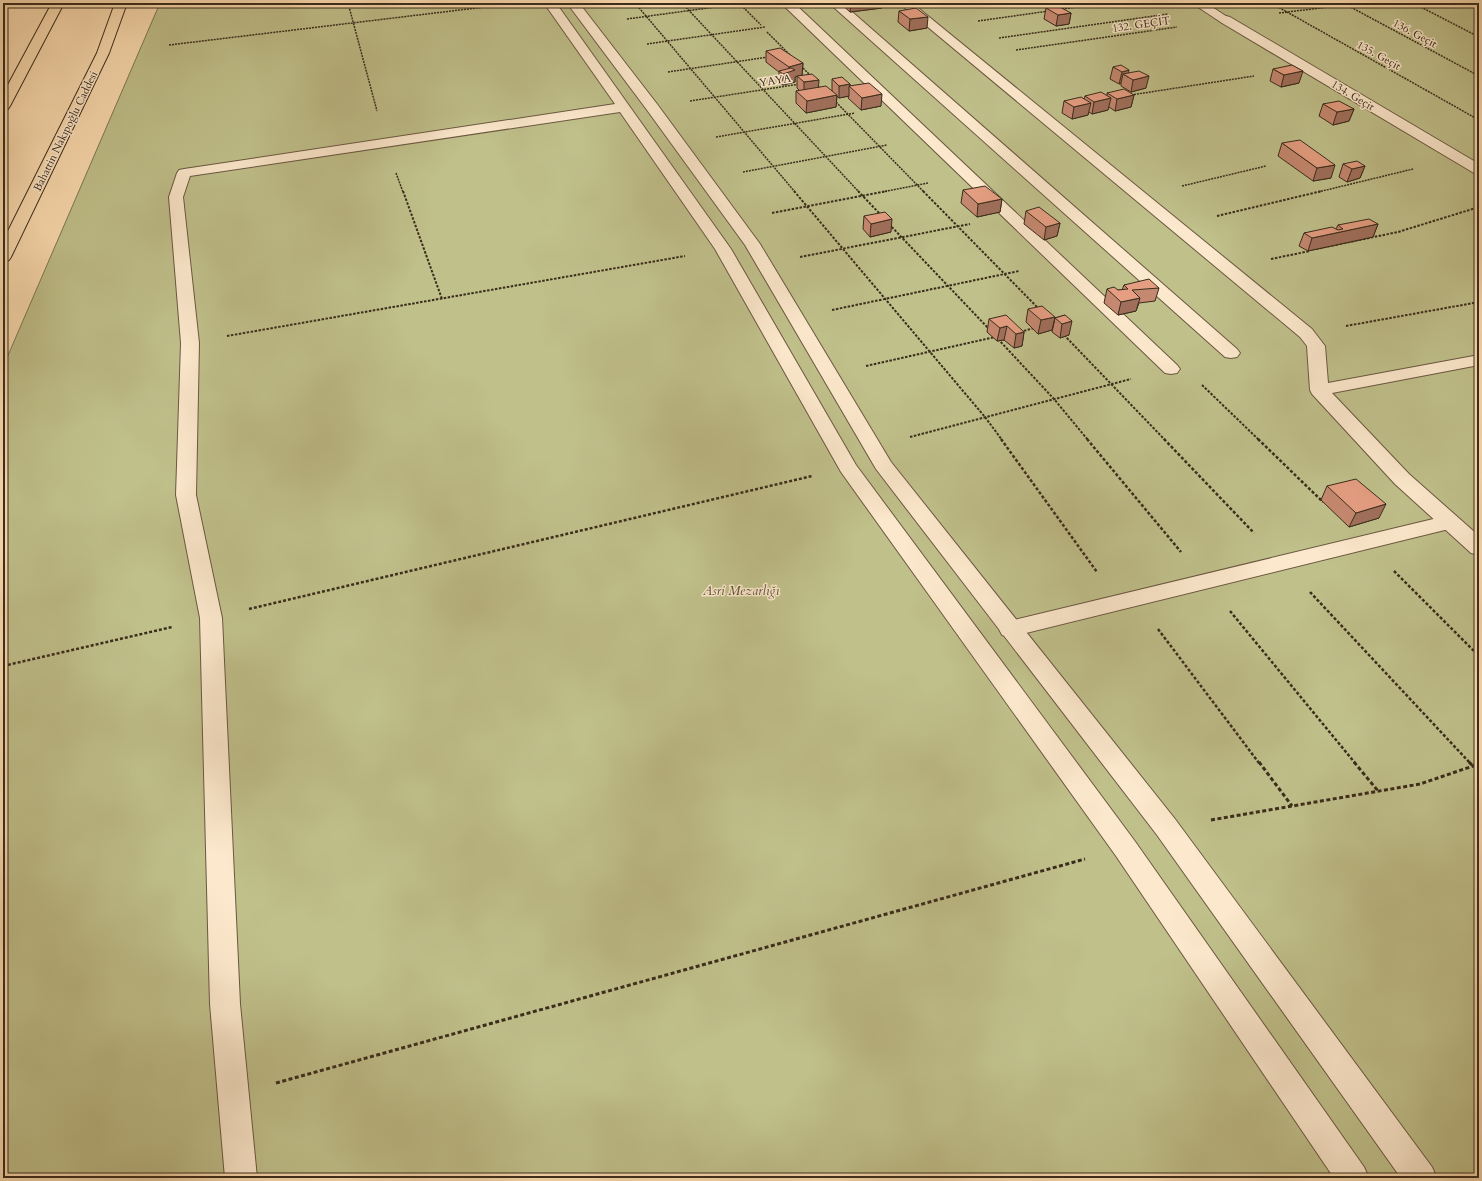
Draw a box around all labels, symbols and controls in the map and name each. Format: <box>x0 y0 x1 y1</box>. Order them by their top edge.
street label: 132. GEÇİT <box>1111 13 1171 36</box>
street label: 136. Geçit <box>1390 16 1440 52</box>
street label: 135. Geçit <box>1354 37 1404 74</box>
street label: Bahattin Nakıpoğlu Caddesi <box>30 69 101 194</box>
street label: YAYA <box>758 71 792 90</box>
street label: 134. Geçit <box>1328 77 1378 114</box>
park label: Asri Mezarlığı <box>702 582 780 600</box>

